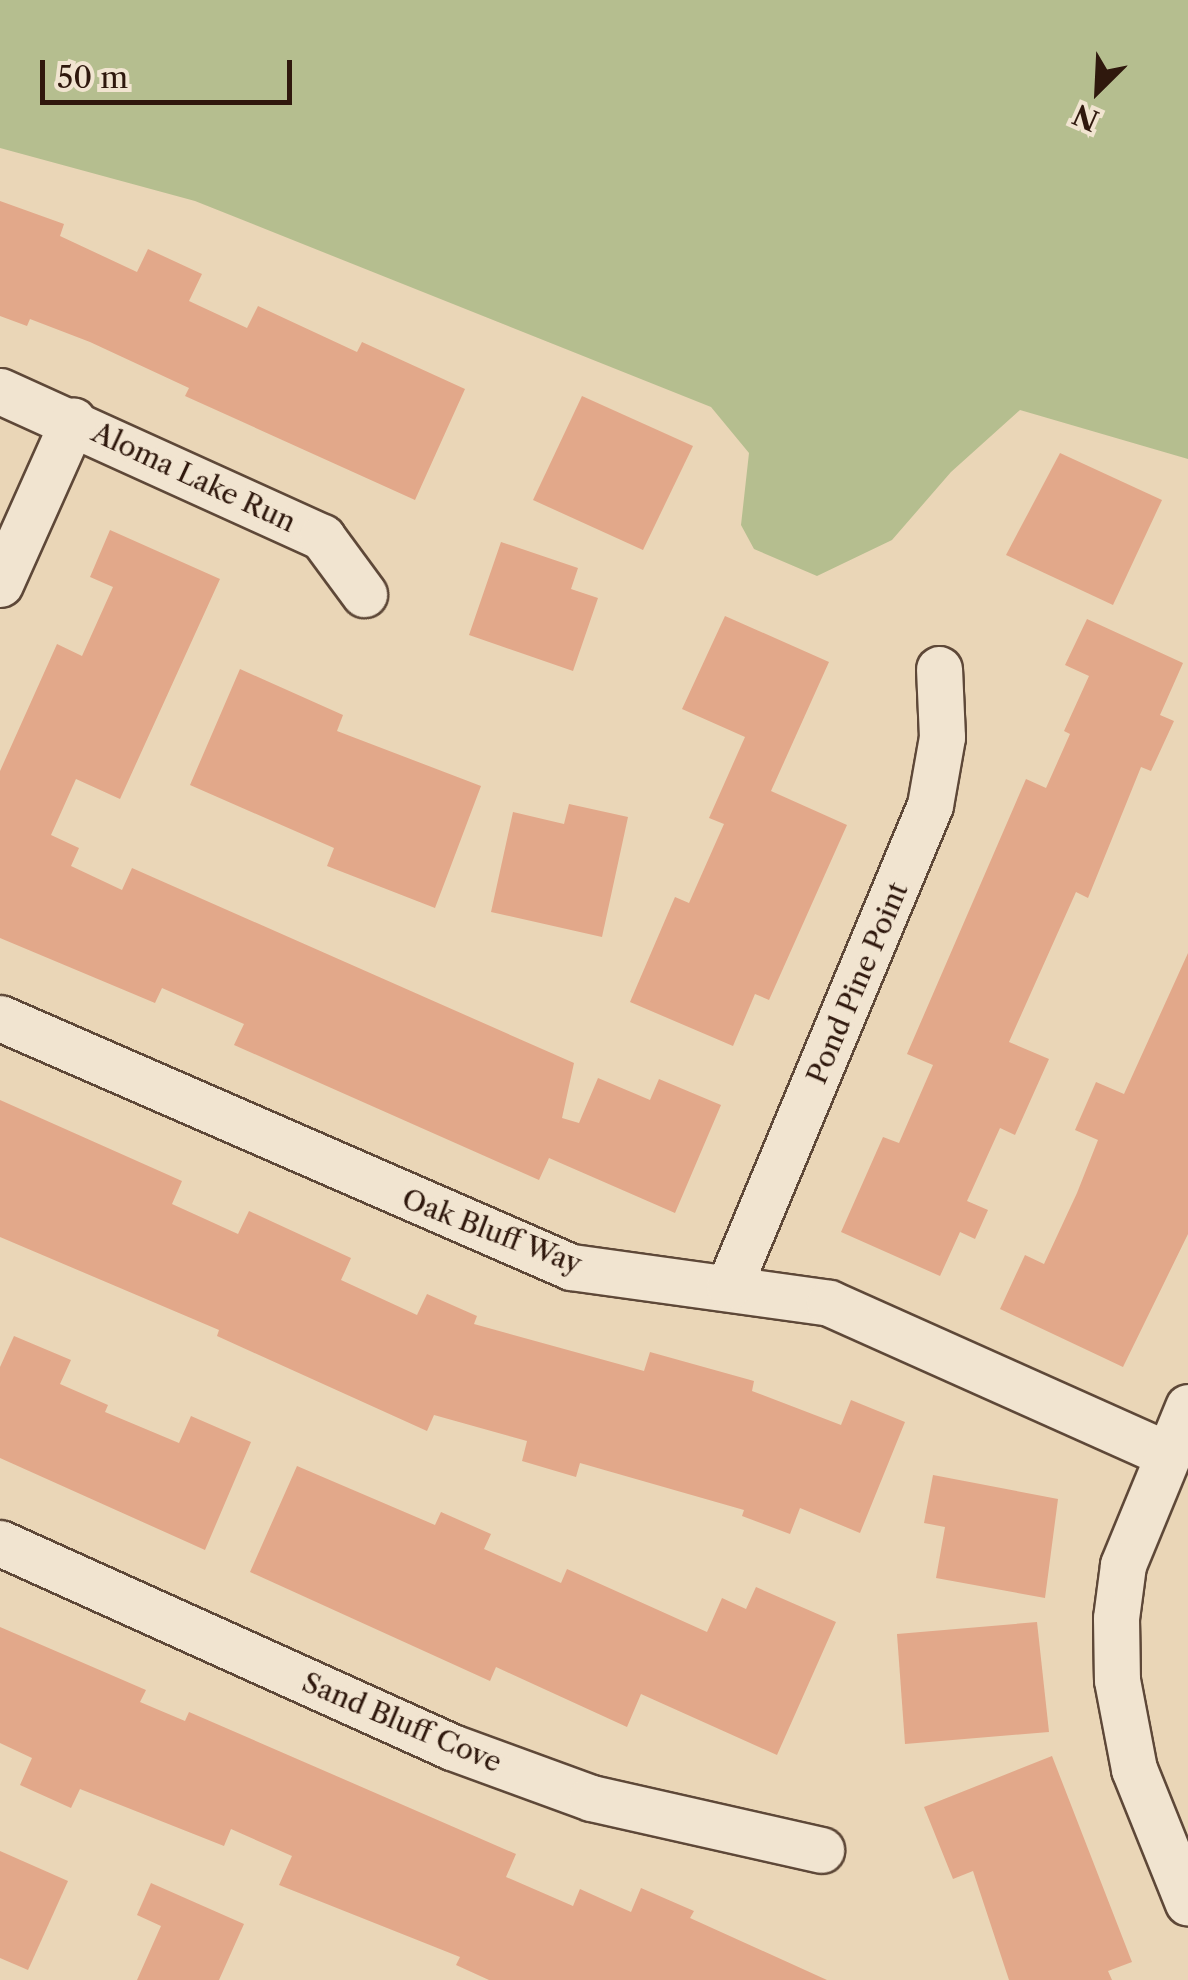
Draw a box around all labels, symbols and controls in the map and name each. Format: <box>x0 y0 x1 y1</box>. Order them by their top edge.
scale bar <box>45 40 298 102</box>
north arrow <box>1048 40 1148 140</box>
text: 50 m <box>57 59 128 96</box>
text: N <box>1068 97 1104 138</box>
street label: Aloma Lake Run <box>87 415 301 539</box>
street label: Pond Pine Point <box>799 877 915 1089</box>
street label: Oak Bluff Way <box>397 1181 587 1281</box>
street label: Sand Bluff Cove <box>297 1665 507 1779</box>

